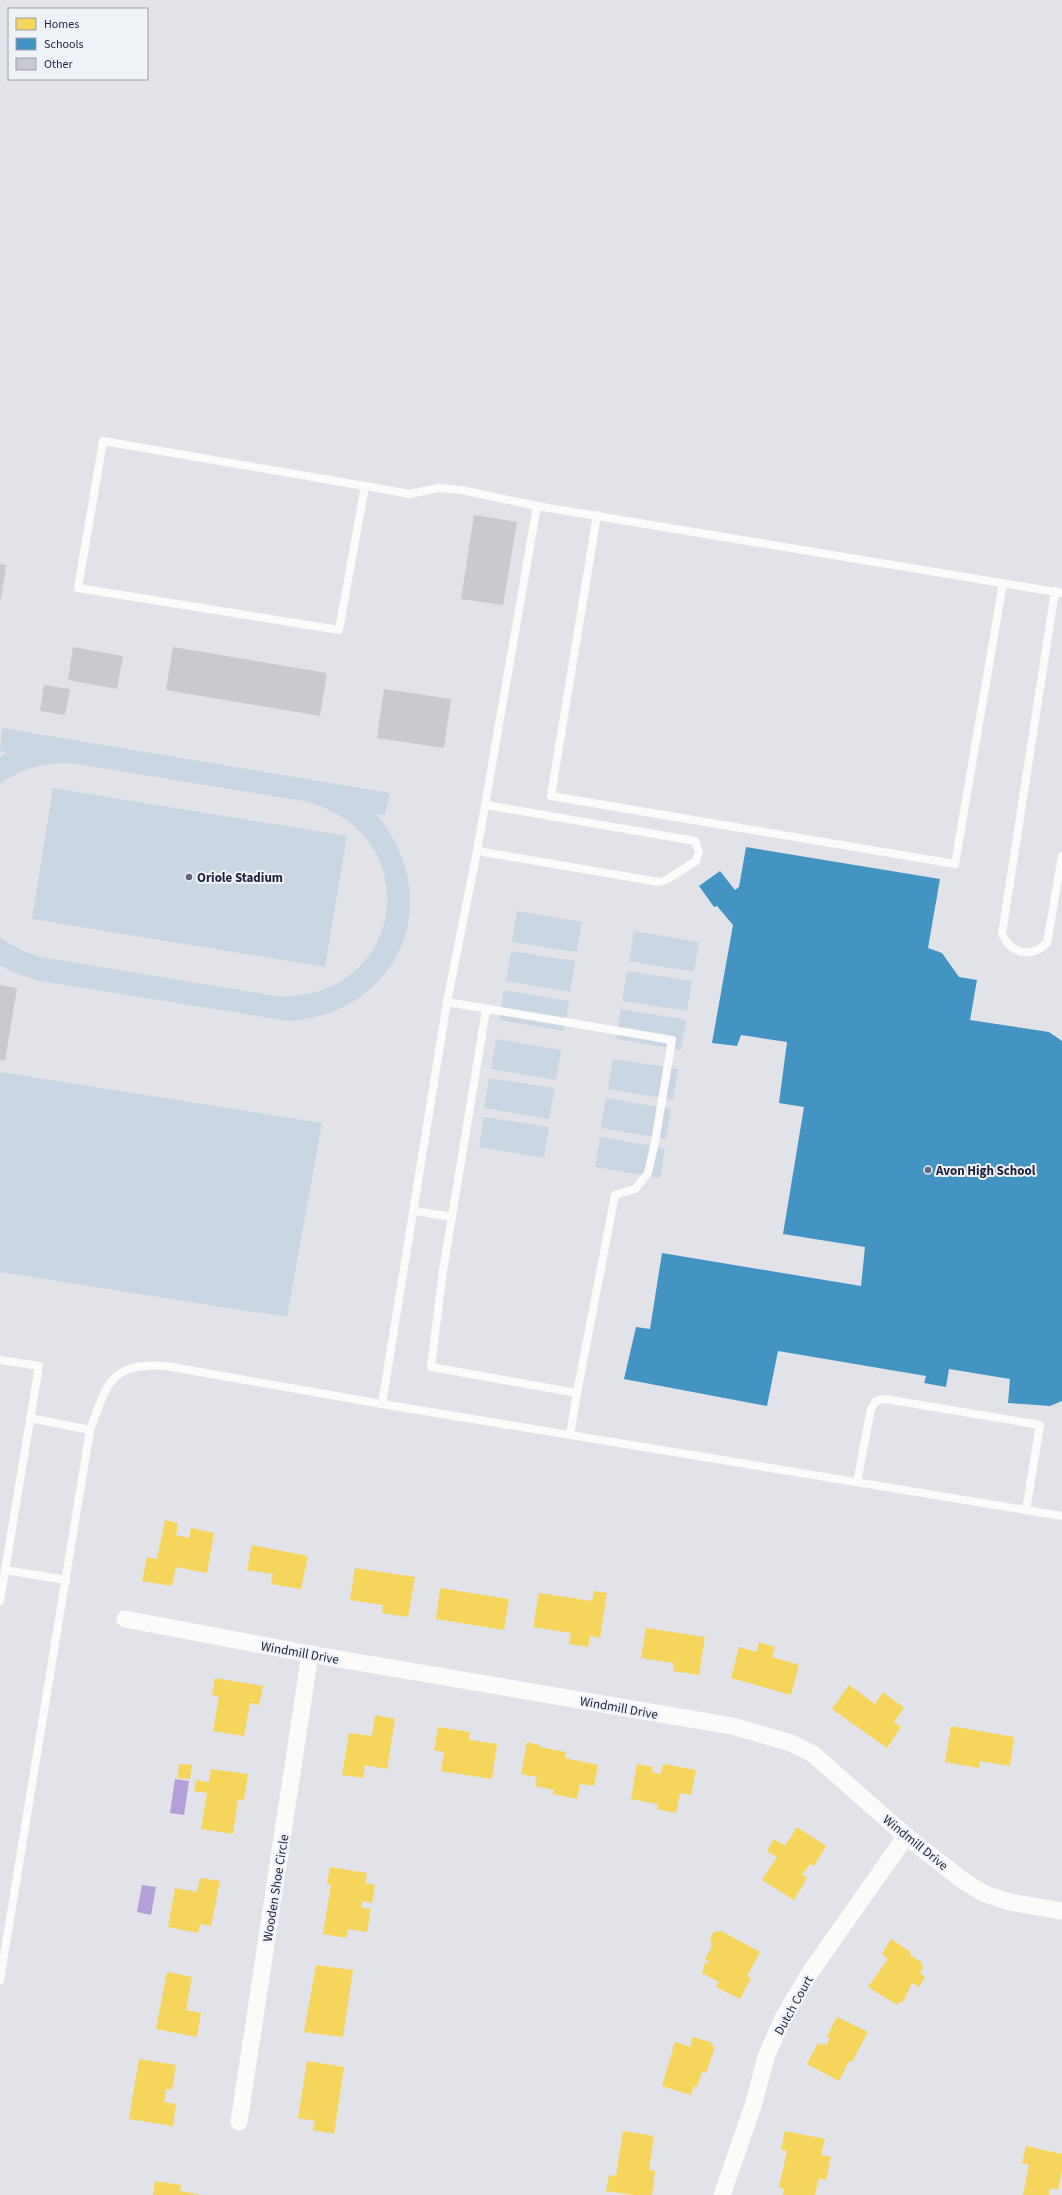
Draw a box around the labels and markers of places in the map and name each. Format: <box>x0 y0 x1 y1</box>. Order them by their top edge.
place label: Oriole Stadium <box>197 869 283 887</box>
marker: Oriole Stadium <box>184 872 194 882</box>
place label: Avon High School <box>935 1162 1036 1180</box>
marker: Avon High School <box>923 1165 933 1175</box>

